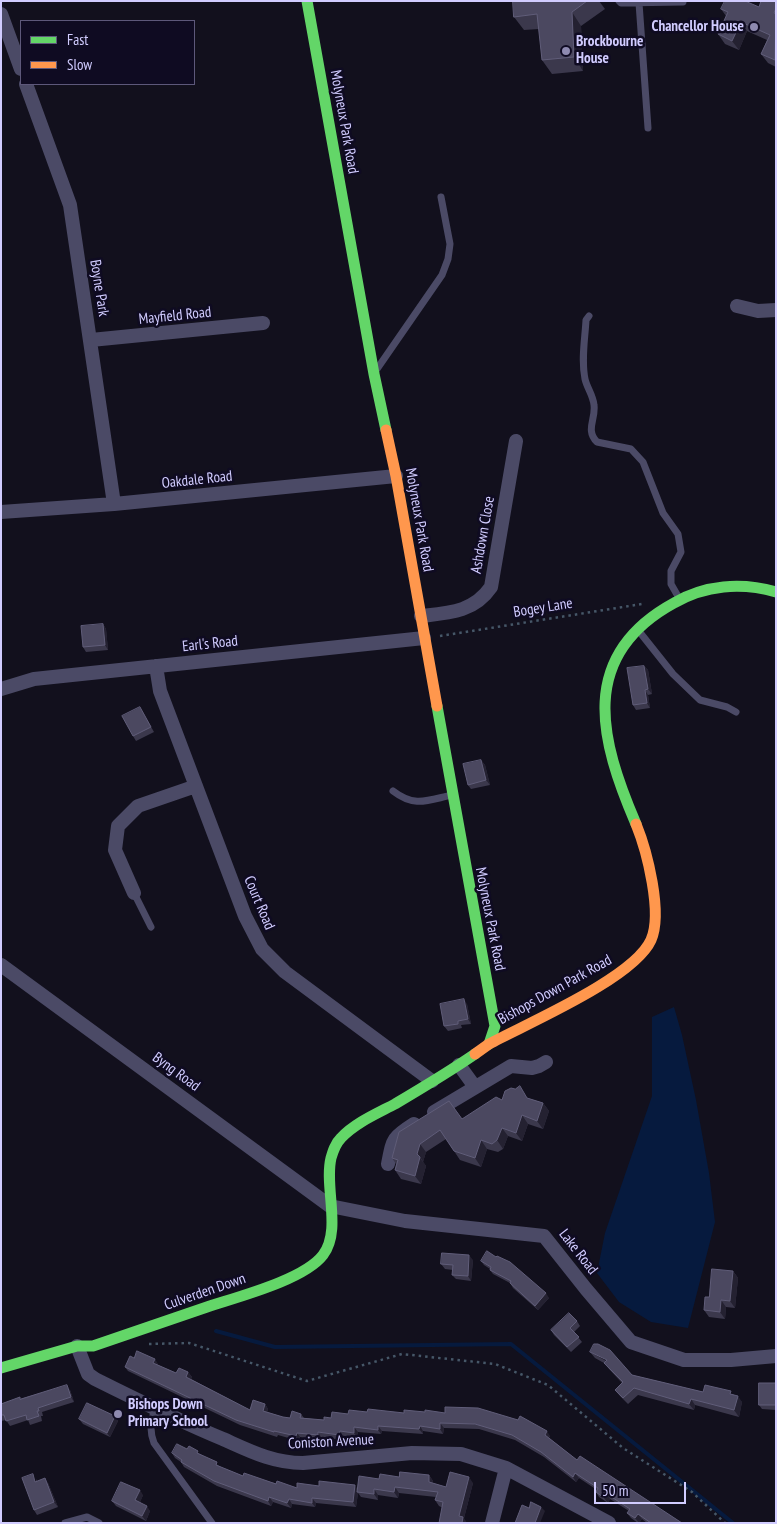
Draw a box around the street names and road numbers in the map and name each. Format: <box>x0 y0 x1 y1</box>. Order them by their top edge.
street label: Molyneux Park Road <box>326 69 362 175</box>
street label: Boyne Park <box>86 258 112 318</box>
street label: Mayfield Road <box>138 303 212 329</box>
street label: Oakdale Road <box>161 467 233 493</box>
street label: Molyneux Park Road <box>401 467 437 573</box>
street label: Ashdown Close <box>467 495 499 575</box>
street label: Bogey Lane <box>512 594 574 622</box>
street label: Earl's Road <box>181 632 239 656</box>
street label: Molyneux Park Road <box>471 866 509 972</box>
street label: Court Road <box>240 873 278 933</box>
street label: Bishops Down Park Road <box>495 951 615 1029</box>
street label: Byng Road <box>149 1049 203 1095</box>
street label: Lake Road <box>555 1226 601 1278</box>
street label: Culverden Down <box>162 1270 248 1314</box>
street label: Coniston Avenue <box>288 1431 374 1453</box>

